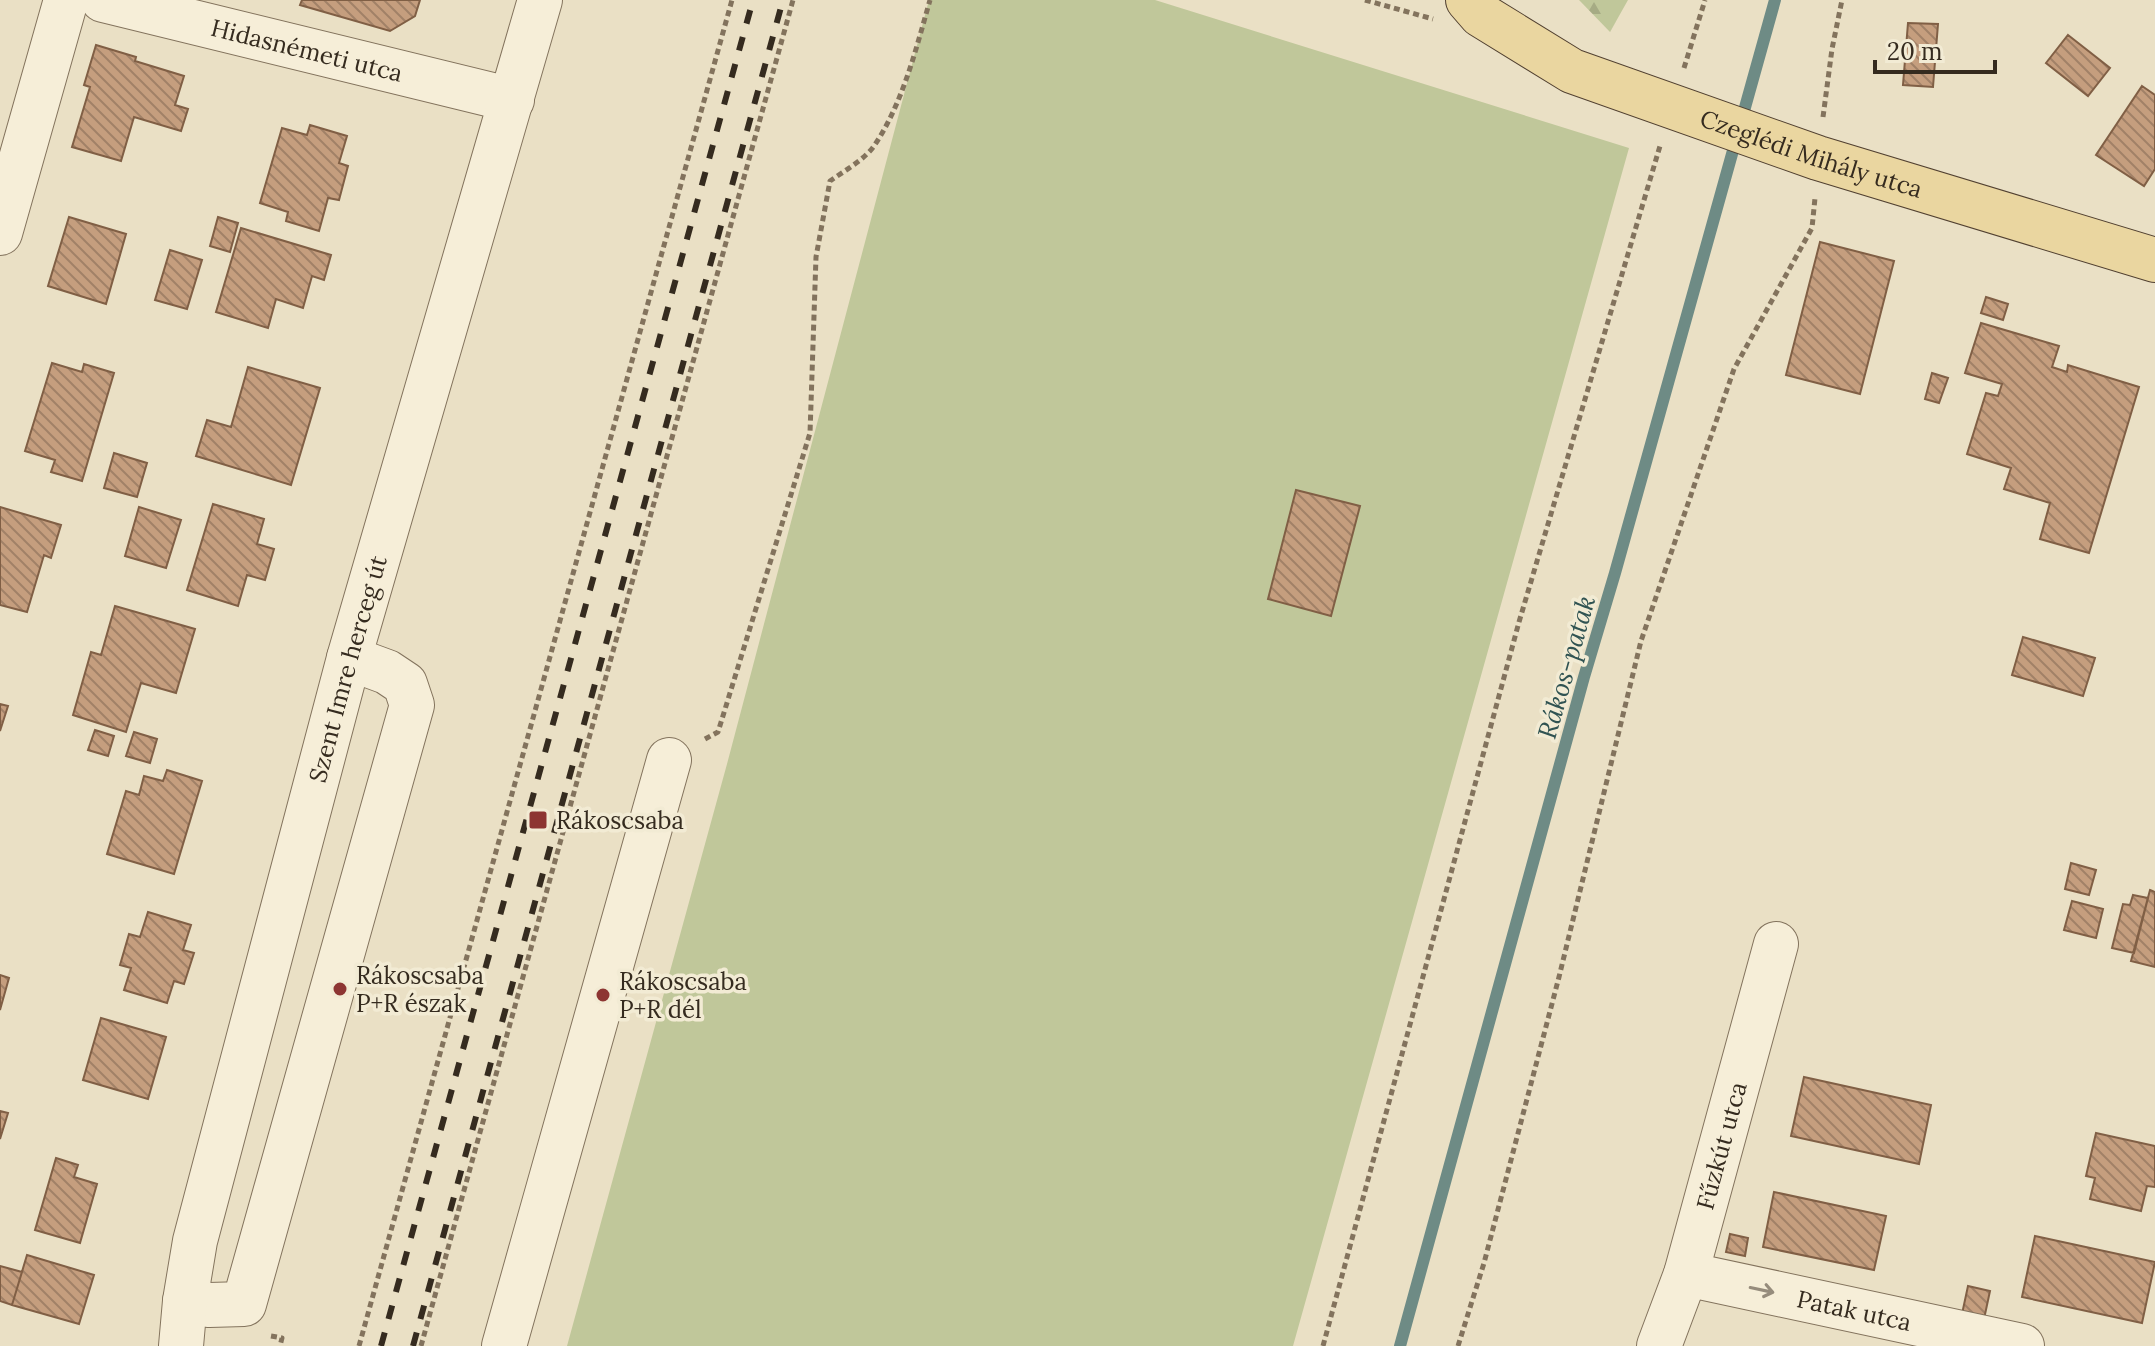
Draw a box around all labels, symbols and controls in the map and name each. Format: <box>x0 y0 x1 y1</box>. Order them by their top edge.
street label: Hidasnémeti utca <box>208 12 406 88</box>
scale bar <box>1875 24 1995 74</box>
text: 20 m <box>1887 36 1943 67</box>
street label: Czeglédi Mihály utca <box>1696 102 1926 204</box>
street label: Szent Imre herceg út <box>301 551 394 786</box>
water label: Rákos-patak <box>1530 592 1602 742</box>
place label: Rákoscsaba <box>556 805 684 836</box>
marker: Rákoscsaba <box>527 809 549 831</box>
place label: Rákoscsaba P+R észak <box>356 960 484 1019</box>
place label: Rákoscsaba P+R dél <box>619 966 747 1025</box>
marker: Rákoscsaba P+R észak <box>331 980 349 998</box>
marker: Rákoscsaba P+R dél <box>594 986 612 1004</box>
street label: Fűzkút utca <box>1689 1078 1753 1213</box>
one-way arrow <box>1749 1283 1774 1298</box>
street label: Patak utca <box>1794 1283 1914 1337</box>

